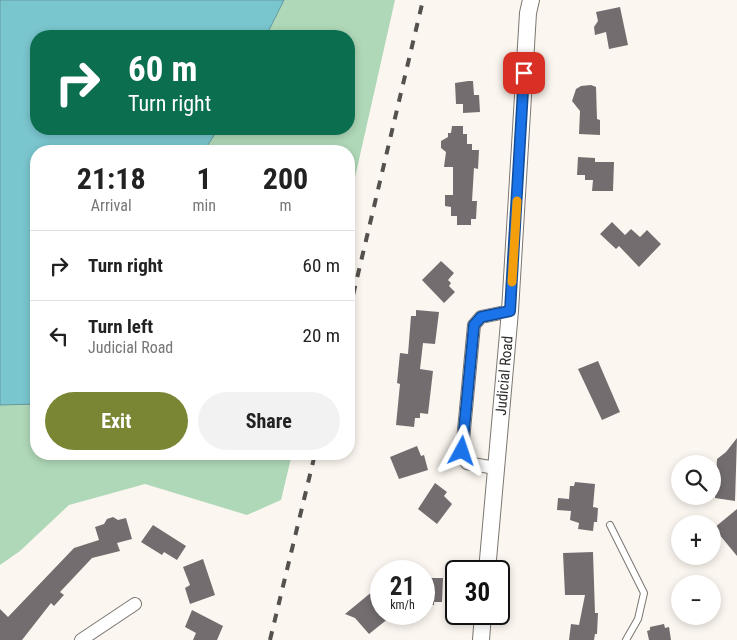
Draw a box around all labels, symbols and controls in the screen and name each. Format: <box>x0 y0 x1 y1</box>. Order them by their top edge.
text: 60 m <box>128 49 197 90</box>
icon: right <box>45 50 110 115</box>
pin <box>503 52 545 94</box>
icon: arrive <box>510 59 538 87</box>
text: Turn right <box>128 91 211 116</box>
text: 21:18 <box>77 161 146 196</box>
text: 1 <box>197 161 212 196</box>
text: 200 <box>263 161 308 196</box>
text: Arrival <box>91 196 132 215</box>
text: min <box>192 196 216 215</box>
text: m <box>279 196 291 215</box>
icon: right <box>45 252 73 280</box>
text: Turn right <box>88 254 163 277</box>
text: 60 m <box>303 254 340 277</box>
text: Turn left <box>88 315 153 338</box>
icon: left <box>45 322 73 350</box>
text: 20 m <box>303 324 340 347</box>
street label: Judicial Road <box>492 335 517 416</box>
text: Judicial Road <box>88 338 173 357</box>
button: Exit <box>45 392 188 450</box>
button: Share <box>198 392 340 450</box>
position arrow <box>435 424 487 476</box>
map controls <box>671 455 721 625</box>
button: search <box>671 455 721 505</box>
button: + <box>671 515 721 565</box>
speed limit sign: 30 <box>445 560 510 625</box>
text: 21 <box>390 572 415 601</box>
button: − <box>671 575 721 625</box>
text: km/h <box>390 598 415 612</box>

